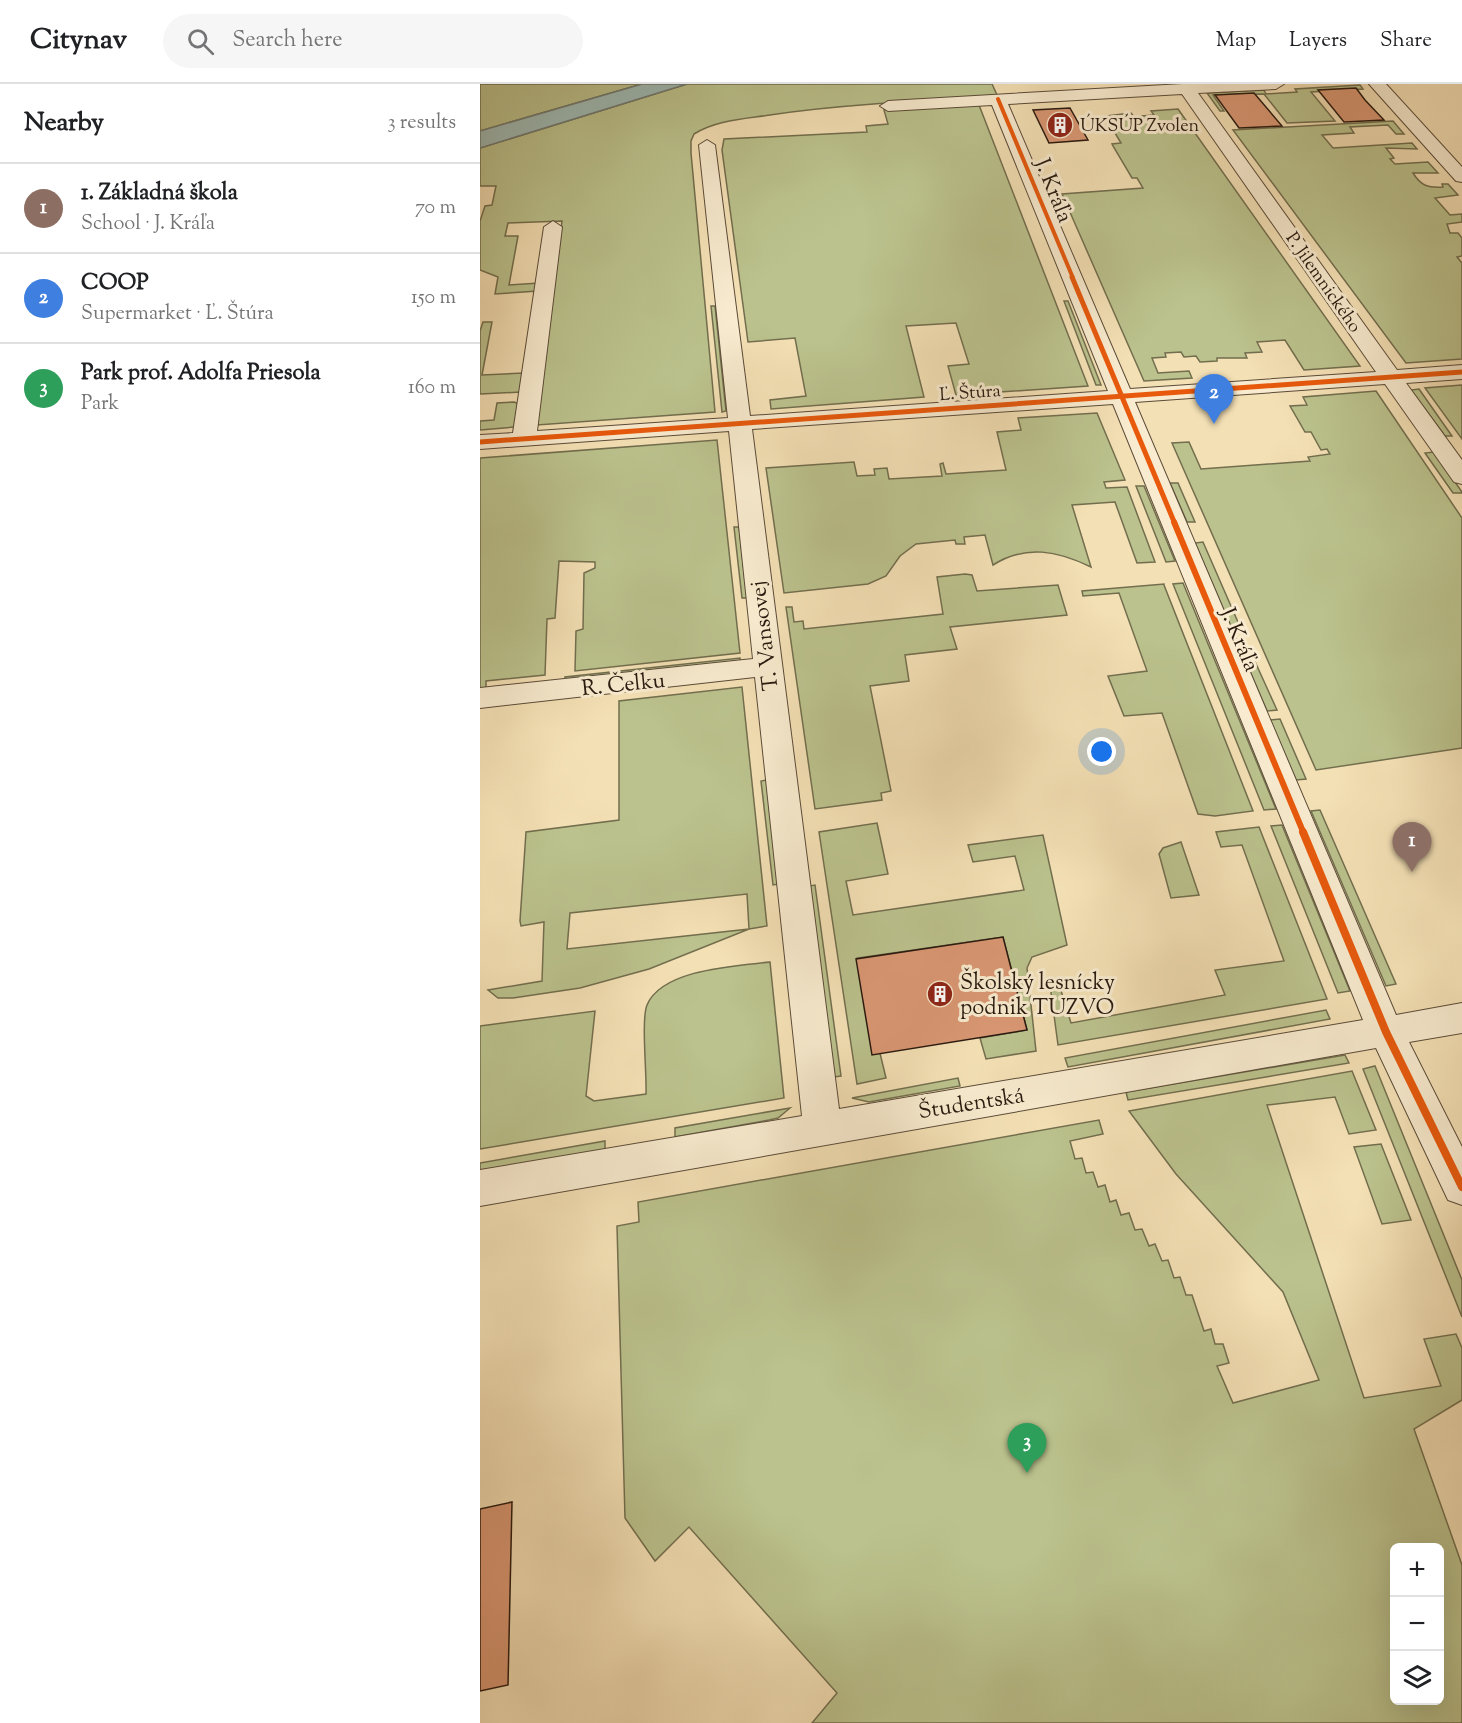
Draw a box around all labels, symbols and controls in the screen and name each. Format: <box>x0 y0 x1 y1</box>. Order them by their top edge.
search box <box>163 14 583 68</box>
text: Citynav <box>30 21 127 61</box>
icon: search <box>184 25 217 58</box>
text: Search here <box>232 25 343 57</box>
text: Map <box>1216 26 1256 56</box>
text: Layers <box>1289 26 1347 56</box>
text: Share <box>1380 26 1432 56</box>
text: Nearby <box>24 105 104 142</box>
text: 3 results <box>387 109 456 138</box>
building icon: ÚKSÚP Zvolen <box>1045 110 1075 140</box>
place label: ÚKSÚP Zvolen <box>1080 113 1200 140</box>
street label: J. Kráľa <box>1025 153 1080 228</box>
text: 1. Základná škola <box>81 178 238 210</box>
text: 1 <box>40 194 47 223</box>
text: 70 m <box>415 194 456 223</box>
text: School · J. Kráľa <box>81 210 215 239</box>
street label: P. Jilemnického <box>1278 228 1367 339</box>
text: COOP <box>81 268 149 300</box>
text: 2 <box>39 284 48 313</box>
text: 150 m <box>411 284 456 313</box>
text: Supermarket · Ľ. Štúra <box>81 300 274 329</box>
text: Park prof. Adolfa Priesola <box>81 358 321 390</box>
text: 3 <box>39 374 48 403</box>
text: 160 m <box>408 374 456 403</box>
pin: 2 <box>1194 374 1234 424</box>
street label: Ľ. Štúra <box>939 379 1002 409</box>
text: Park <box>81 390 119 419</box>
street label: T. Vansovej <box>743 579 789 692</box>
street label: J. Kráľa <box>1210 602 1266 677</box>
street label: R. Čelku <box>580 665 667 706</box>
your location <box>1087 737 1116 766</box>
pin: 1 <box>1392 822 1432 872</box>
place label: Školský lesnícky podnik TUZVO <box>960 967 1115 1025</box>
building icon: Školský lesnícky podnik TUZVO <box>925 979 955 1009</box>
street label: Študentská <box>916 1080 1027 1129</box>
pin: 3 <box>1008 1424 1046 1473</box>
map controls <box>1390 1543 1444 1705</box>
button: + <box>1390 1543 1444 1597</box>
button: − <box>1390 1597 1444 1651</box>
button: layers <box>1390 1651 1444 1705</box>

